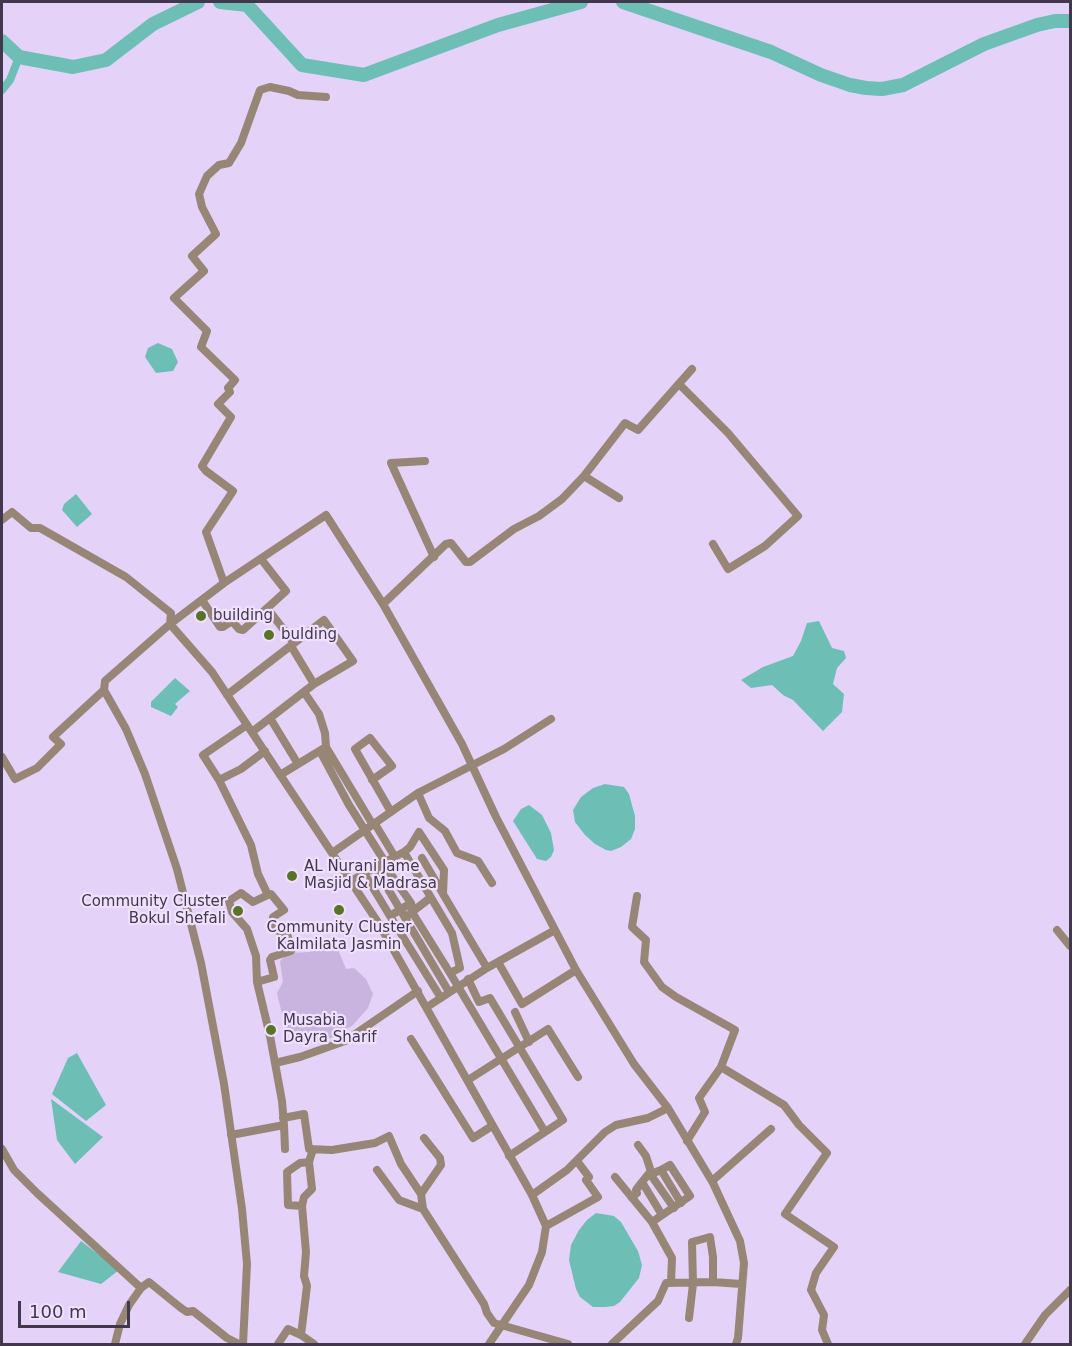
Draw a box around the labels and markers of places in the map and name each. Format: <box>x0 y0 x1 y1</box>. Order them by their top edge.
place label: building <box>213 607 273 625</box>
marker: building <box>194 609 208 623</box>
place label: bulding <box>281 626 337 644</box>
marker: bulding <box>262 628 276 642</box>
place label: AL Nurani Jame Masjid & Madrasa <box>304 858 437 893</box>
marker: AL Nurani Jame Masjid & Madrasa <box>285 869 299 883</box>
place label: Community Cluster Bokul Shefali <box>81 893 226 928</box>
marker: Community Cluster Kalmilata Jasmin <box>332 903 346 917</box>
marker: Community Cluster Bokul Shefali <box>231 904 245 918</box>
place label: Community Cluster Kalmilata Jasmin <box>267 919 411 954</box>
place label: Musabia Dayra Sharif <box>283 1012 377 1047</box>
marker: Musabia Dayra Sharif <box>264 1023 278 1037</box>

